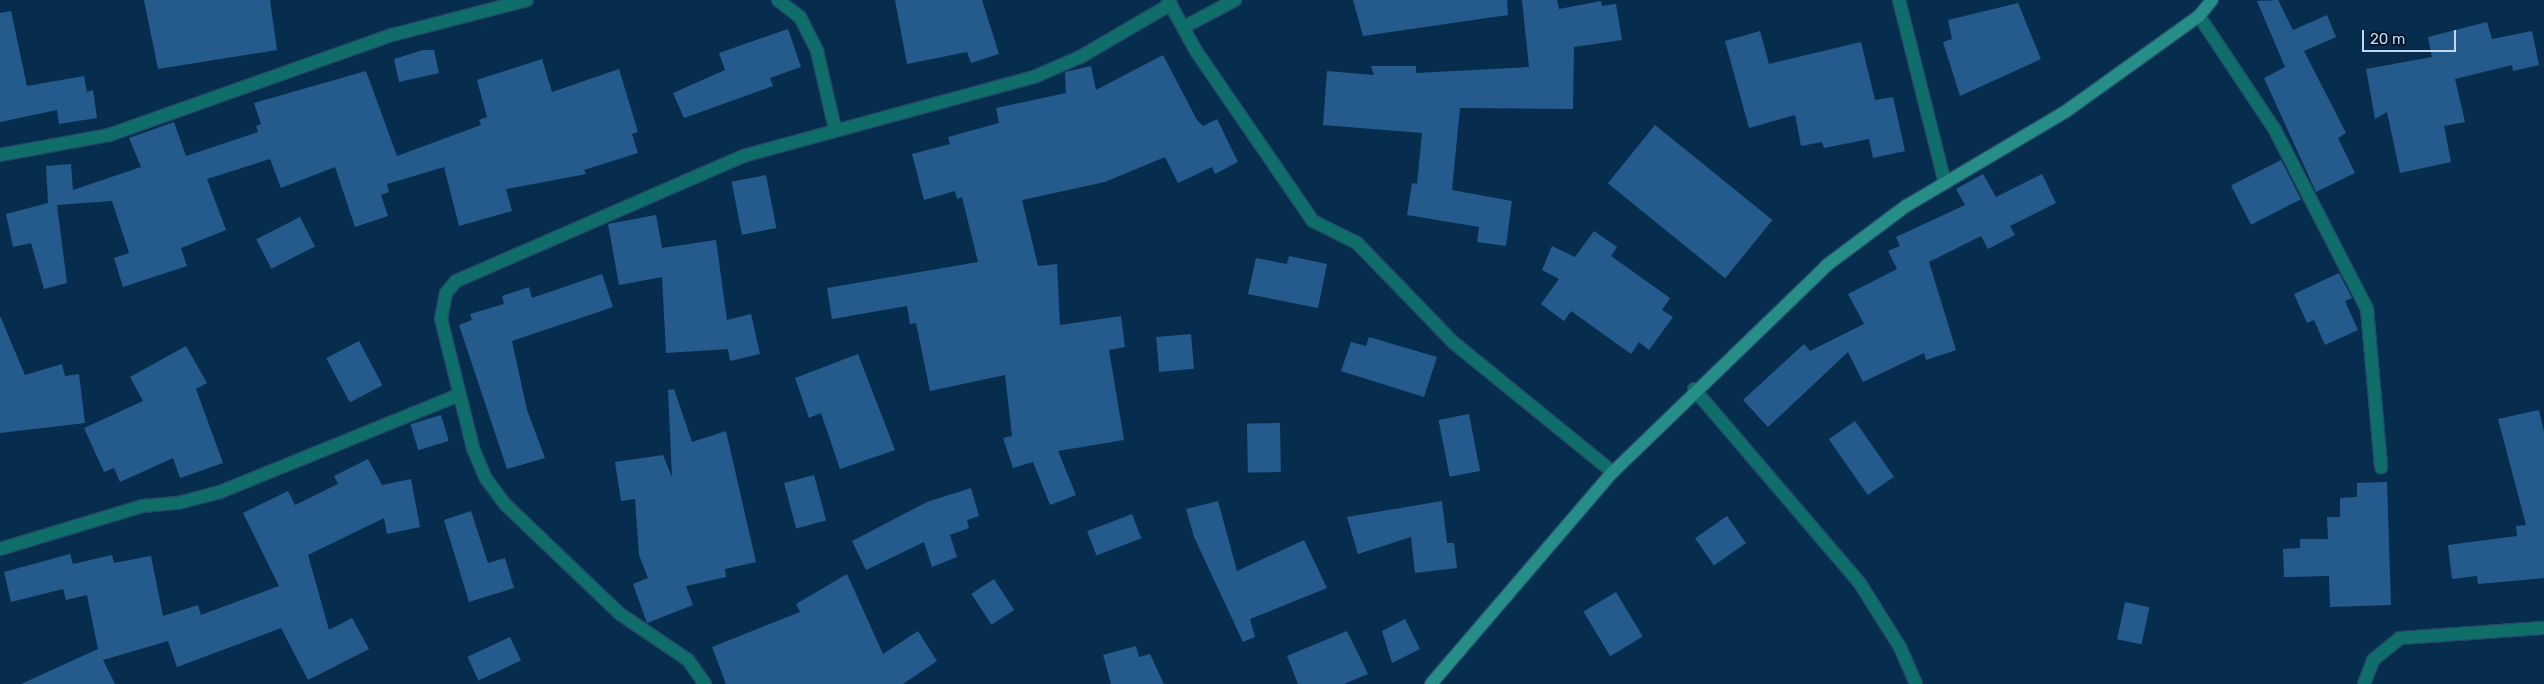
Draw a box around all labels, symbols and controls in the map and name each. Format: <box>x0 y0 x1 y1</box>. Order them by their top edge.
scale bar <box>2364 20 2458 52</box>
text: 20 m <box>2370 30 2405 48</box>

